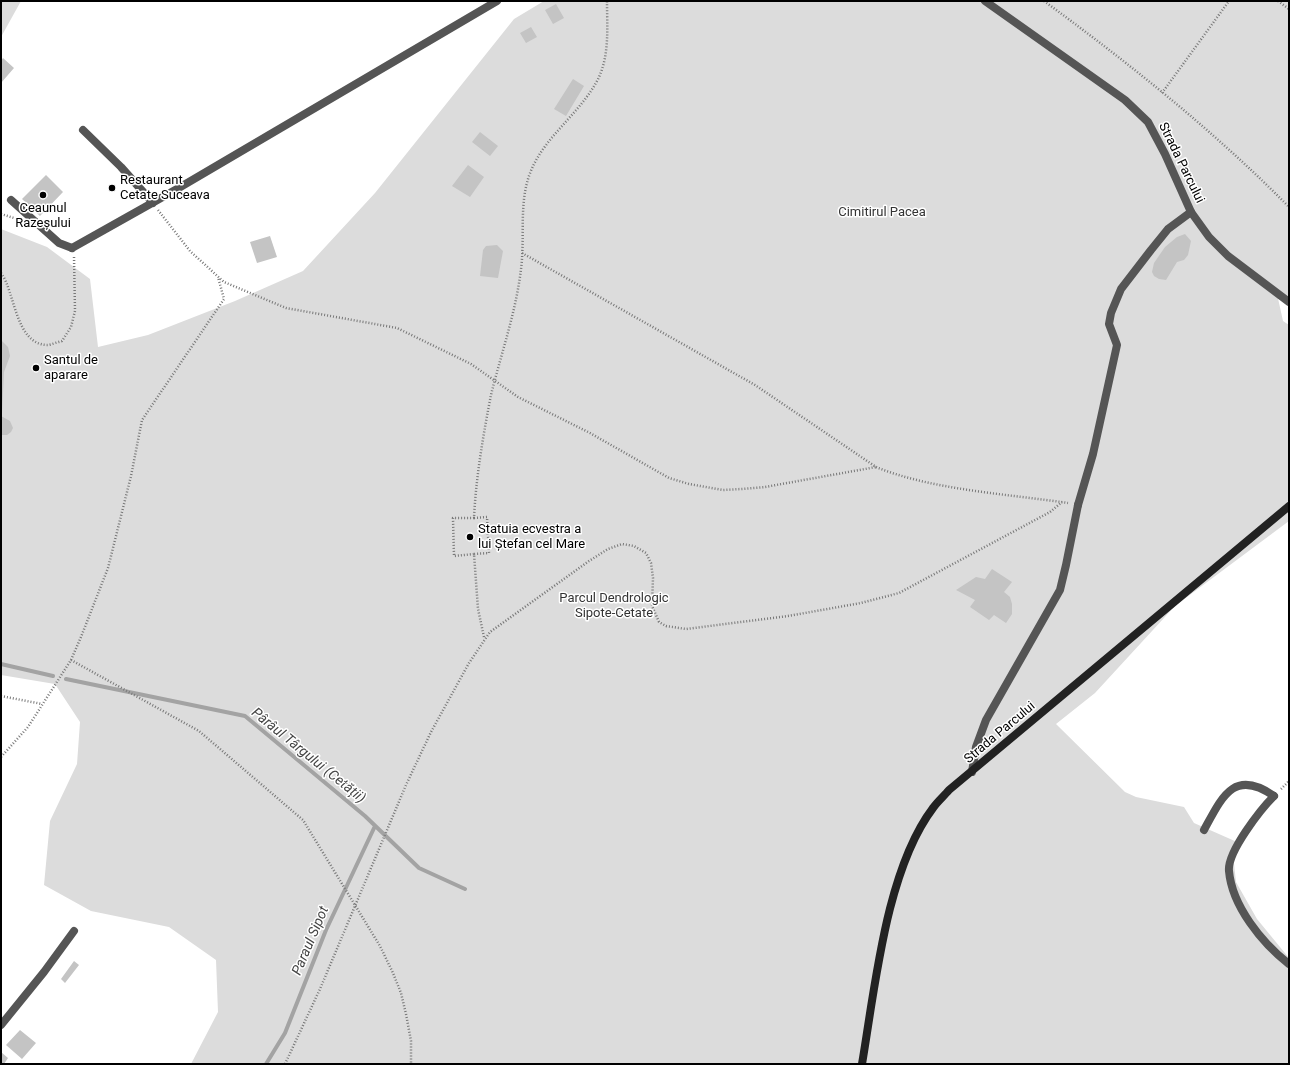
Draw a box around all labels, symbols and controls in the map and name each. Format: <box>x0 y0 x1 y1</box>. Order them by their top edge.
street label: Strada Parcului <box>1155 120 1207 206</box>
place label: Restaurant Cetate Suceava <box>120 173 210 204</box>
marker: Restaurant Cetate Suceava <box>107 183 117 193</box>
marker: Ceaunul Razeșului <box>38 190 48 200</box>
place label: Ceaunul Razeșului <box>15 201 71 232</box>
park label: Cimitirul Pacea <box>838 205 926 221</box>
place label: Santul de aparare <box>44 353 98 384</box>
marker: Santul de aparare <box>31 363 41 373</box>
place label: Statuia ecvestra a lui Ștefan cel Mare <box>478 522 585 553</box>
marker: Statuia ecvestra a lui Ștefan cel Mare <box>465 532 475 542</box>
park label: Parcul Dendrologic Sipote-Cetate <box>559 591 669 622</box>
street label: Strada Parcului <box>961 699 1039 767</box>
water label: Pârâul Târgului (Cetății) <box>248 705 368 807</box>
water label: Paraul Sipot <box>289 904 333 978</box>

